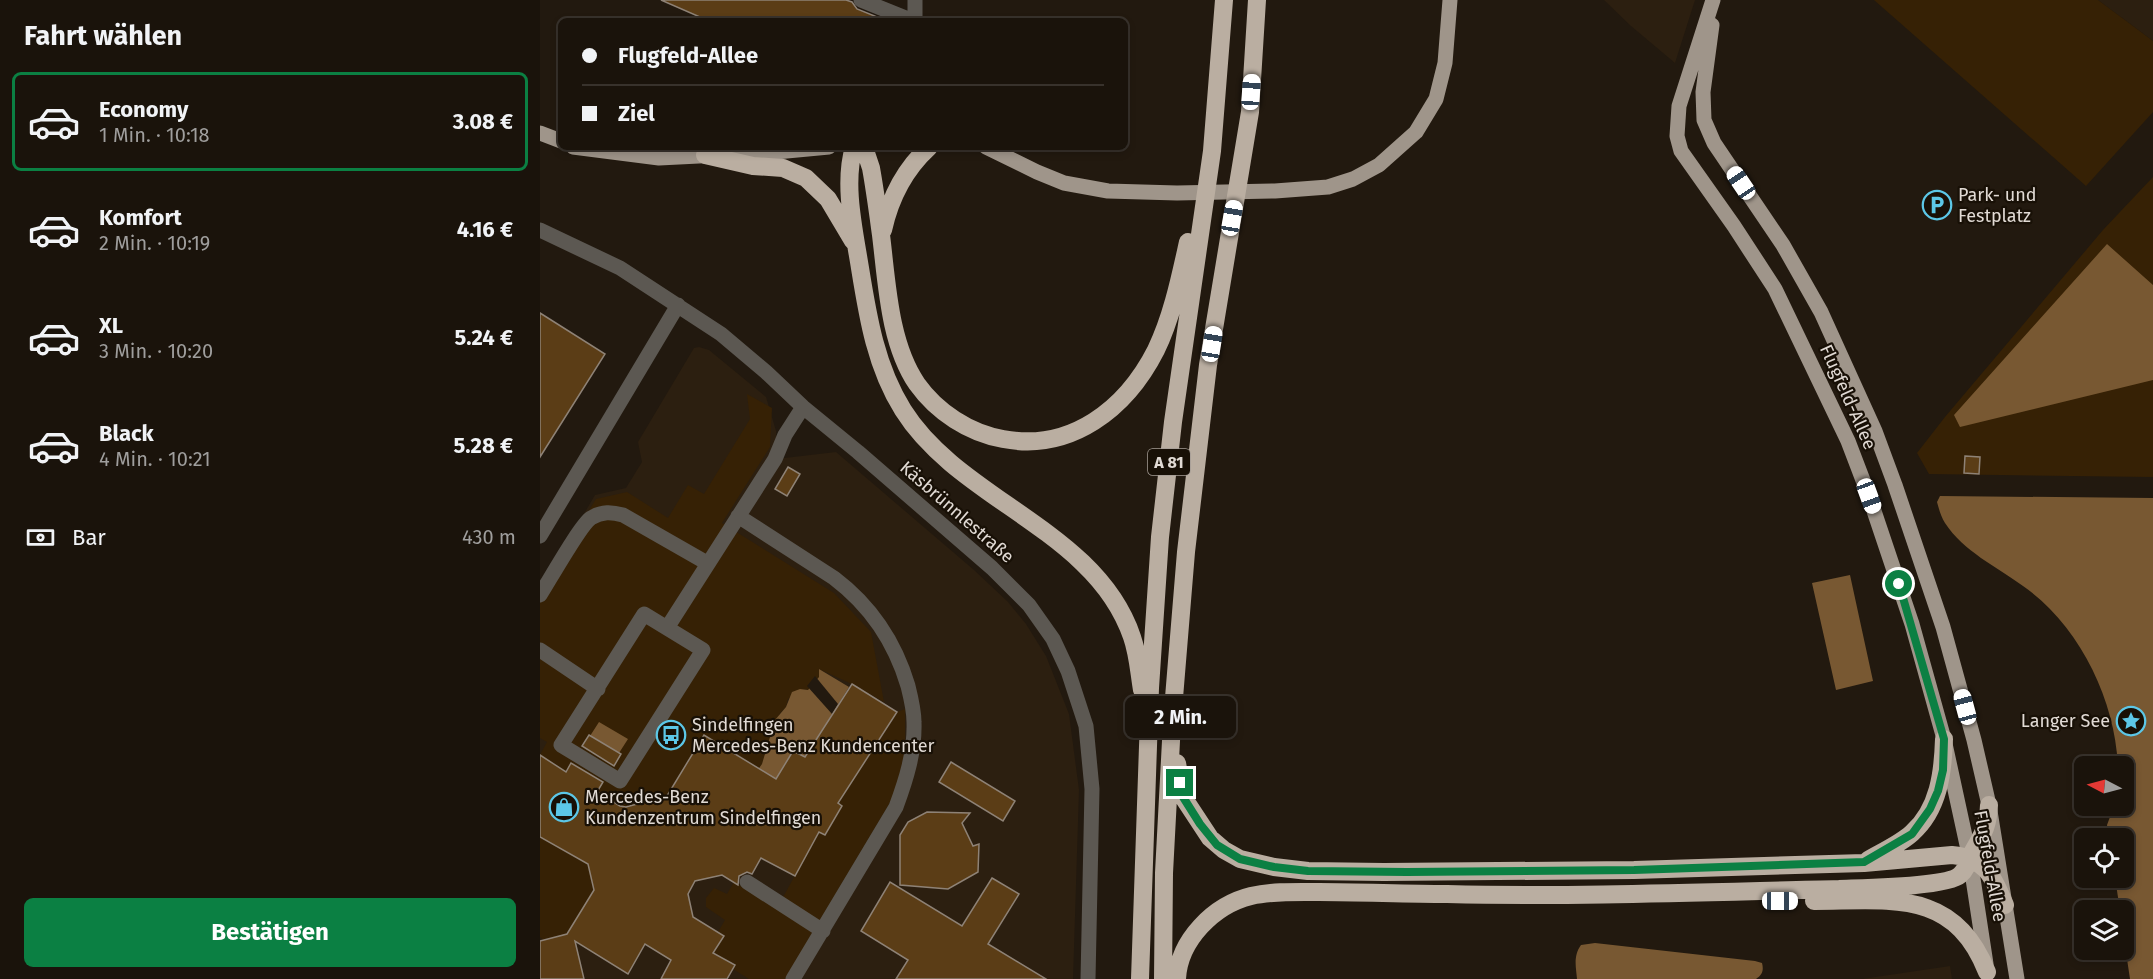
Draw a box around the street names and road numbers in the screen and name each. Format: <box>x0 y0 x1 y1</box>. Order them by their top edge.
street label: Flugfeld-Allee <box>1815 341 1881 453</box>
road number: A 81 <box>1148 449 1190 475</box>
street label: Käsbrünnlestraße <box>895 456 1019 568</box>
street label: Flugfeld-Allee <box>1969 809 2011 923</box>

